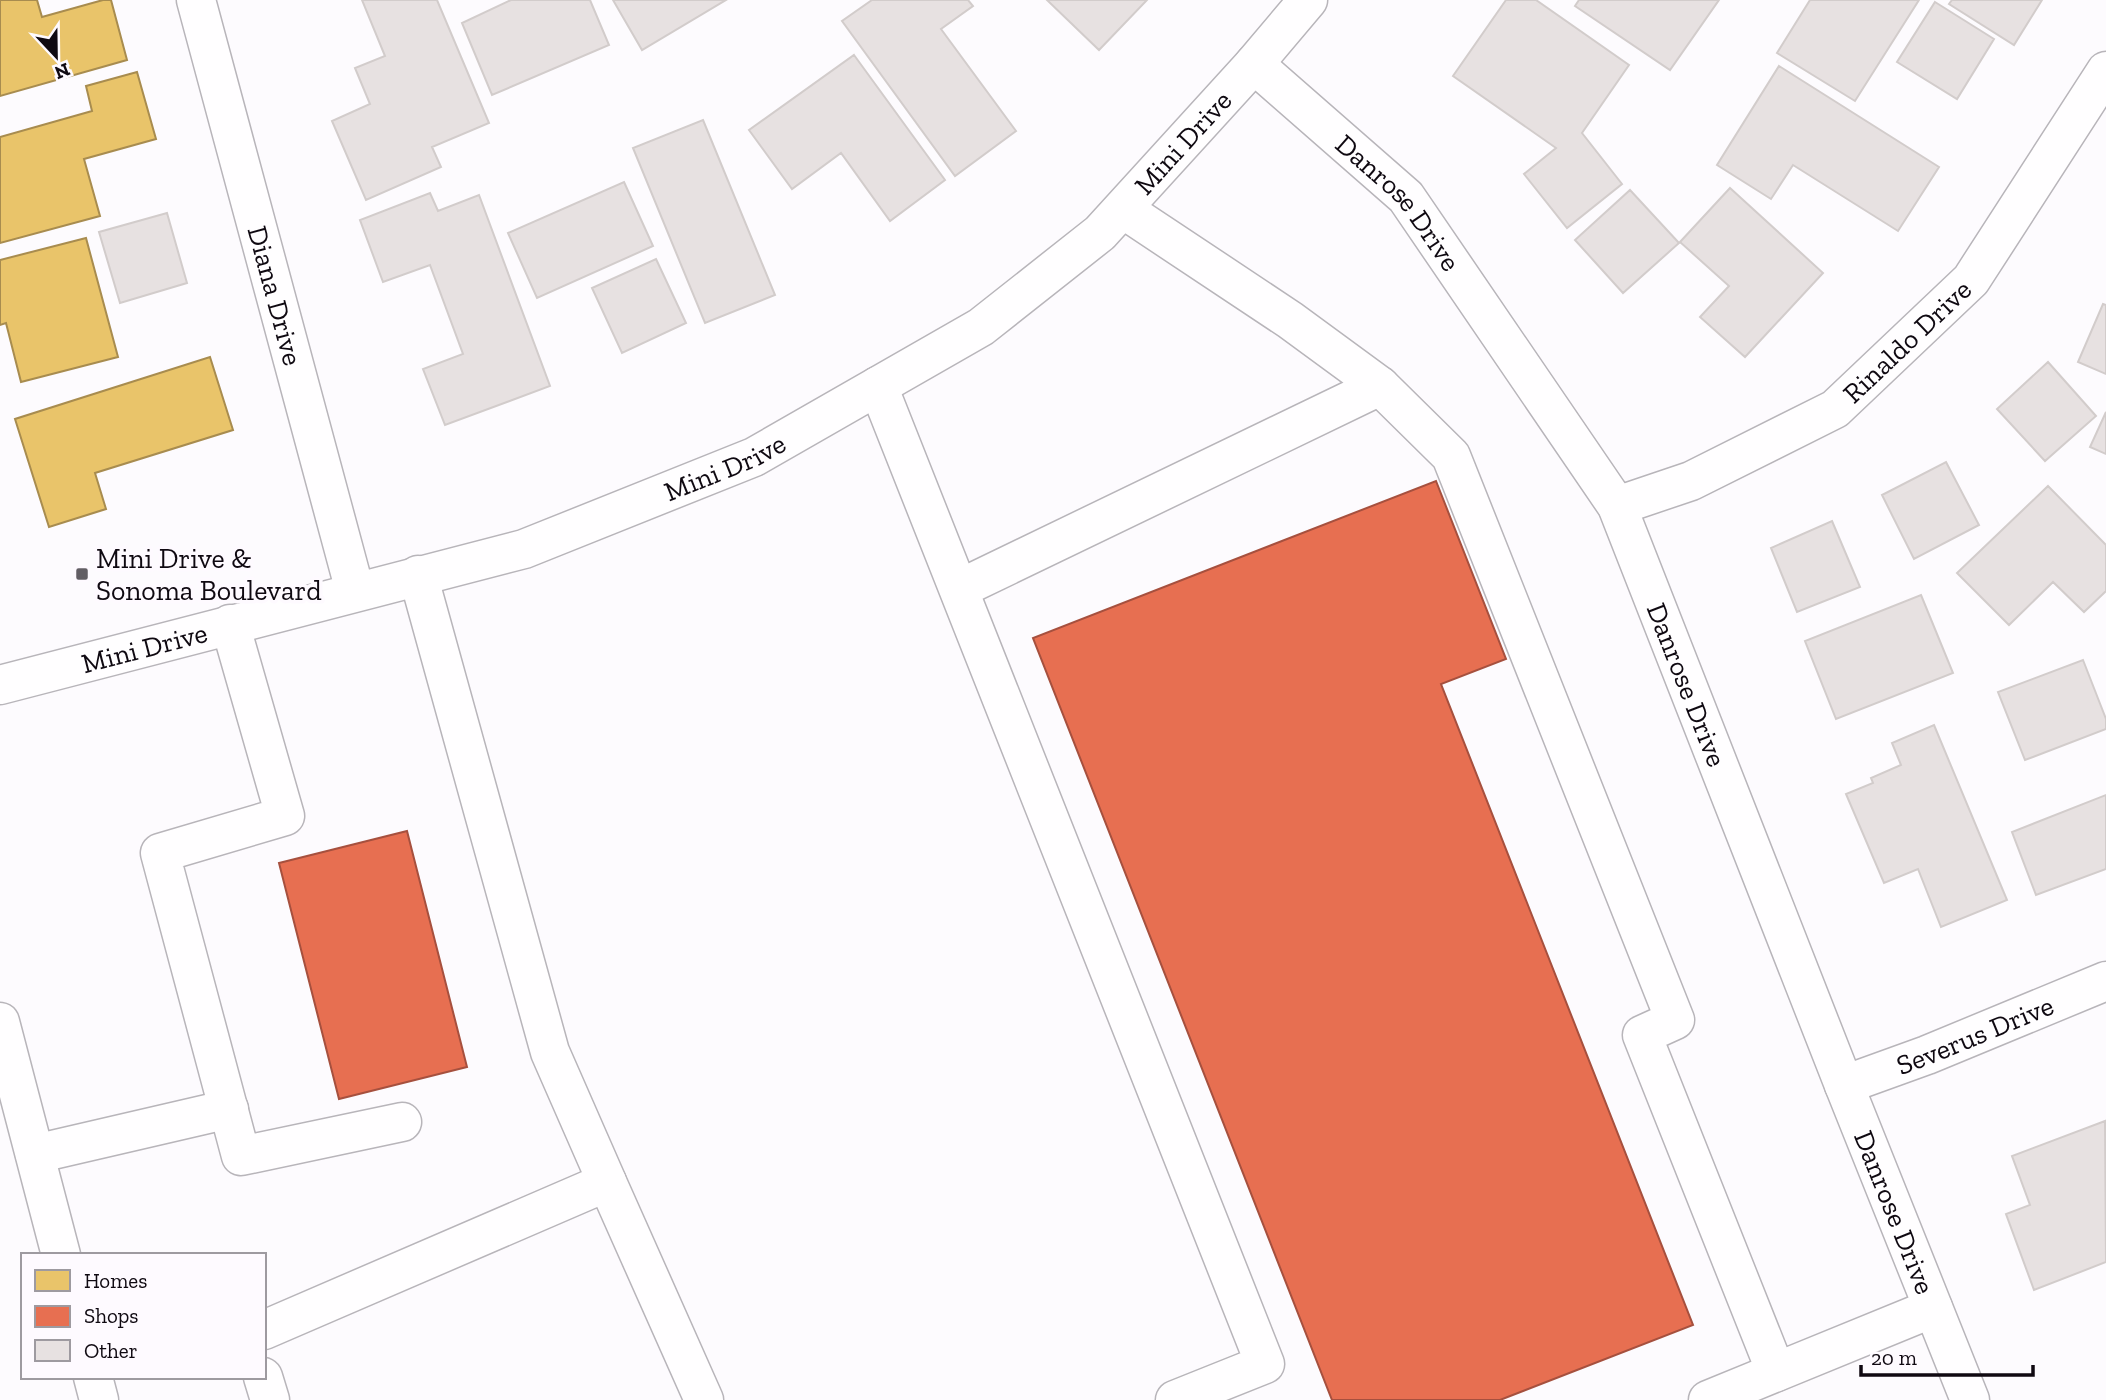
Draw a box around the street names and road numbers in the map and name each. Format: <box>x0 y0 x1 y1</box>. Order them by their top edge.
street label: Mini Drive <box>1127 84 1238 201</box>
street label: Danrose Drive <box>1329 127 1468 277</box>
street label: Diana Drive <box>241 222 310 369</box>
street label: Rinaldo Drive <box>1836 272 1978 409</box>
street label: Mini Drive <box>659 426 791 508</box>
street label: Danrose Drive <box>1640 598 1734 771</box>
street label: Mini Drive <box>78 615 211 680</box>
street label: Severus Drive <box>1892 988 2058 1081</box>
street label: Danrose Drive <box>1847 1126 1942 1299</box>

